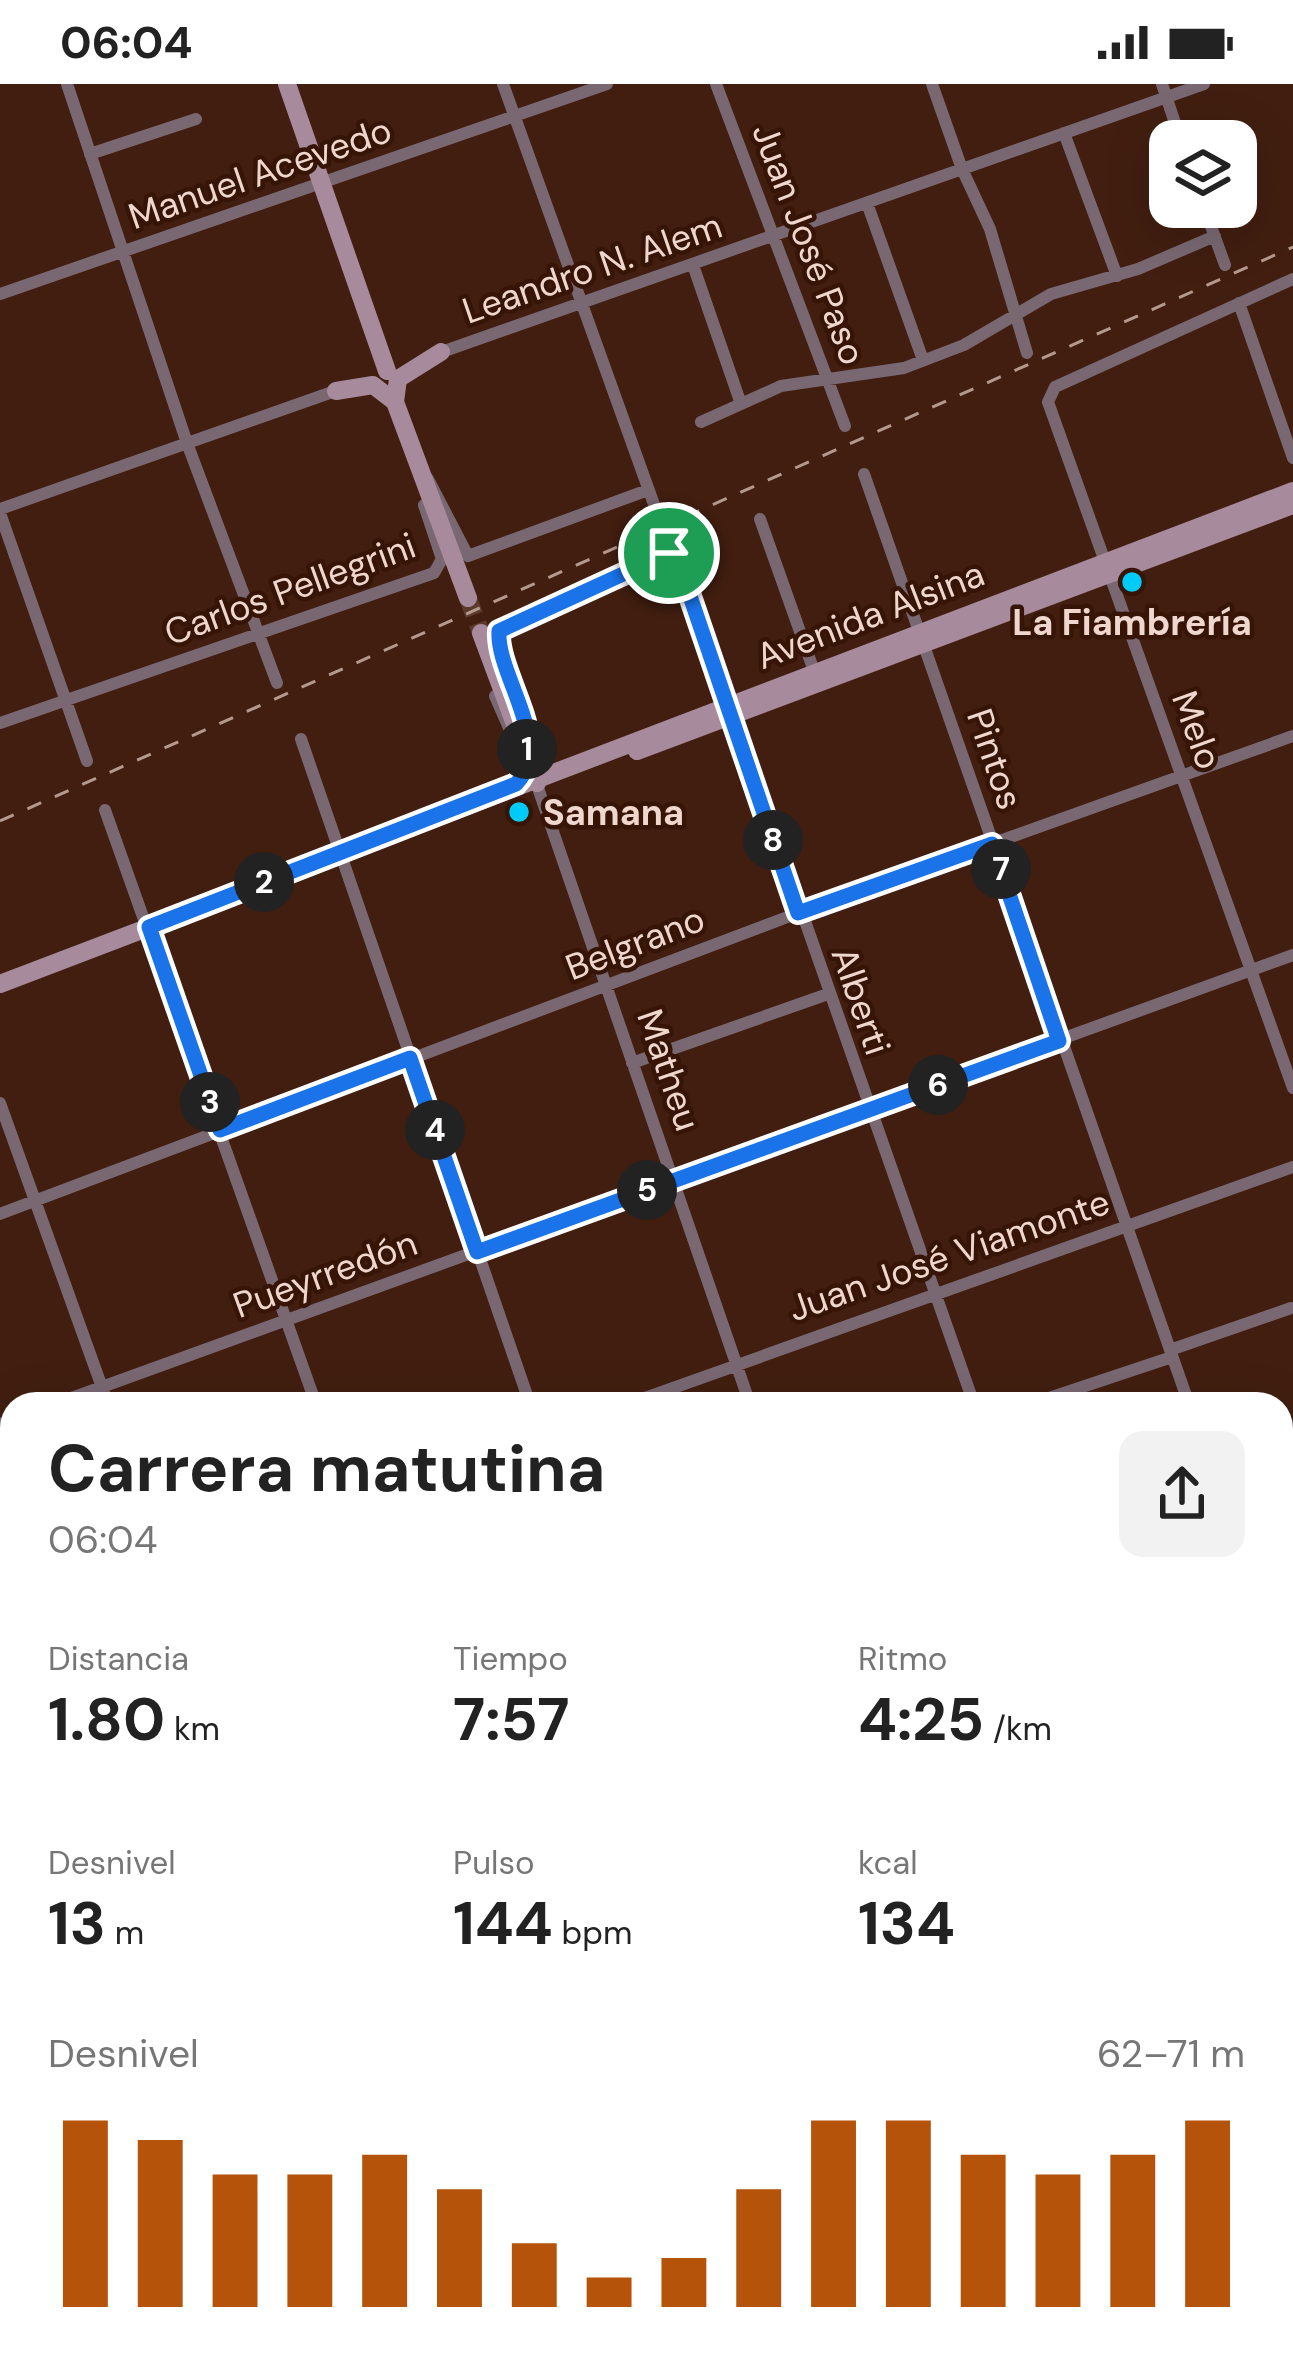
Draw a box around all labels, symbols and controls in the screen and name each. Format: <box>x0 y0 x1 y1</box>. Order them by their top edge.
text: 06:04 <box>60 13 193 72</box>
street label: Manuel Acevedo <box>122 106 398 240</box>
street label: Juan José Paso <box>741 117 877 371</box>
map controls <box>1149 120 1257 228</box>
button: layers <box>1149 120 1257 228</box>
street label: Leandro N. Alem <box>456 202 728 334</box>
pin <box>618 502 720 604</box>
icon: arrive <box>636 520 702 586</box>
street label: Carlos Pellegrini <box>158 522 422 656</box>
street label: Avenida Alsina <box>749 550 991 680</box>
marker: La Fiambrería <box>1119 569 1145 595</box>
place label: La Fiambrería <box>1012 599 1252 646</box>
street label: Melo <box>1161 684 1233 776</box>
street label: Pintos <box>956 703 1034 815</box>
pin: 1 <box>497 719 557 779</box>
text: 1 <box>521 727 533 770</box>
place label: Samana <box>543 789 684 836</box>
marker: Samana <box>506 799 532 825</box>
pin: 8 <box>743 810 803 870</box>
text: 8 <box>763 818 783 861</box>
pin: 7 <box>971 839 1031 899</box>
text: 7 <box>992 847 1010 890</box>
pin: 2 <box>234 852 294 912</box>
text: 2 <box>254 860 274 903</box>
street label: Belgrano <box>559 895 711 991</box>
street label: Alberti <box>821 941 901 1061</box>
street label: Matheu <box>626 1003 712 1137</box>
pin: 6 <box>908 1055 968 1115</box>
text: 6 <box>928 1063 948 1106</box>
pin: 3 <box>180 1072 240 1132</box>
text: 3 <box>200 1080 220 1123</box>
pin: 4 <box>405 1100 465 1160</box>
text: 4 <box>424 1108 446 1151</box>
pin: 5 <box>617 1160 677 1220</box>
text: 5 <box>637 1168 657 1211</box>
street label: Juan José Viamonte <box>782 1178 1116 1332</box>
street label: Pueyrredón <box>227 1219 423 1329</box>
text: Carrera matutina <box>48 1426 605 1511</box>
button: share <box>1119 1431 1245 1557</box>
text: 06:04 <box>48 1514 157 1565</box>
text: Distancia <box>48 1637 189 1680</box>
text: Tiempo <box>453 1637 568 1680</box>
text: Ritmo <box>858 1637 947 1680</box>
text: 1.80 <box>48 1680 165 1759</box>
text: 7:57 <box>453 1680 570 1759</box>
text: 4:25 <box>858 1680 984 1759</box>
text: km <box>165 1707 220 1750</box>
text: /km <box>984 1707 1052 1750</box>
text: Desnivel <box>48 1841 176 1884</box>
text: Pulso <box>453 1841 535 1884</box>
text: kcal <box>858 1841 918 1884</box>
text: 13 <box>48 1884 106 1963</box>
text: 144 <box>453 1884 553 1963</box>
text: 134 <box>858 1884 955 1963</box>
text: m <box>106 1911 144 1954</box>
text: bpm <box>553 1911 632 1954</box>
text: Desnivel <box>48 2028 199 2079</box>
text: 62–71 m <box>1097 2028 1245 2079</box>

